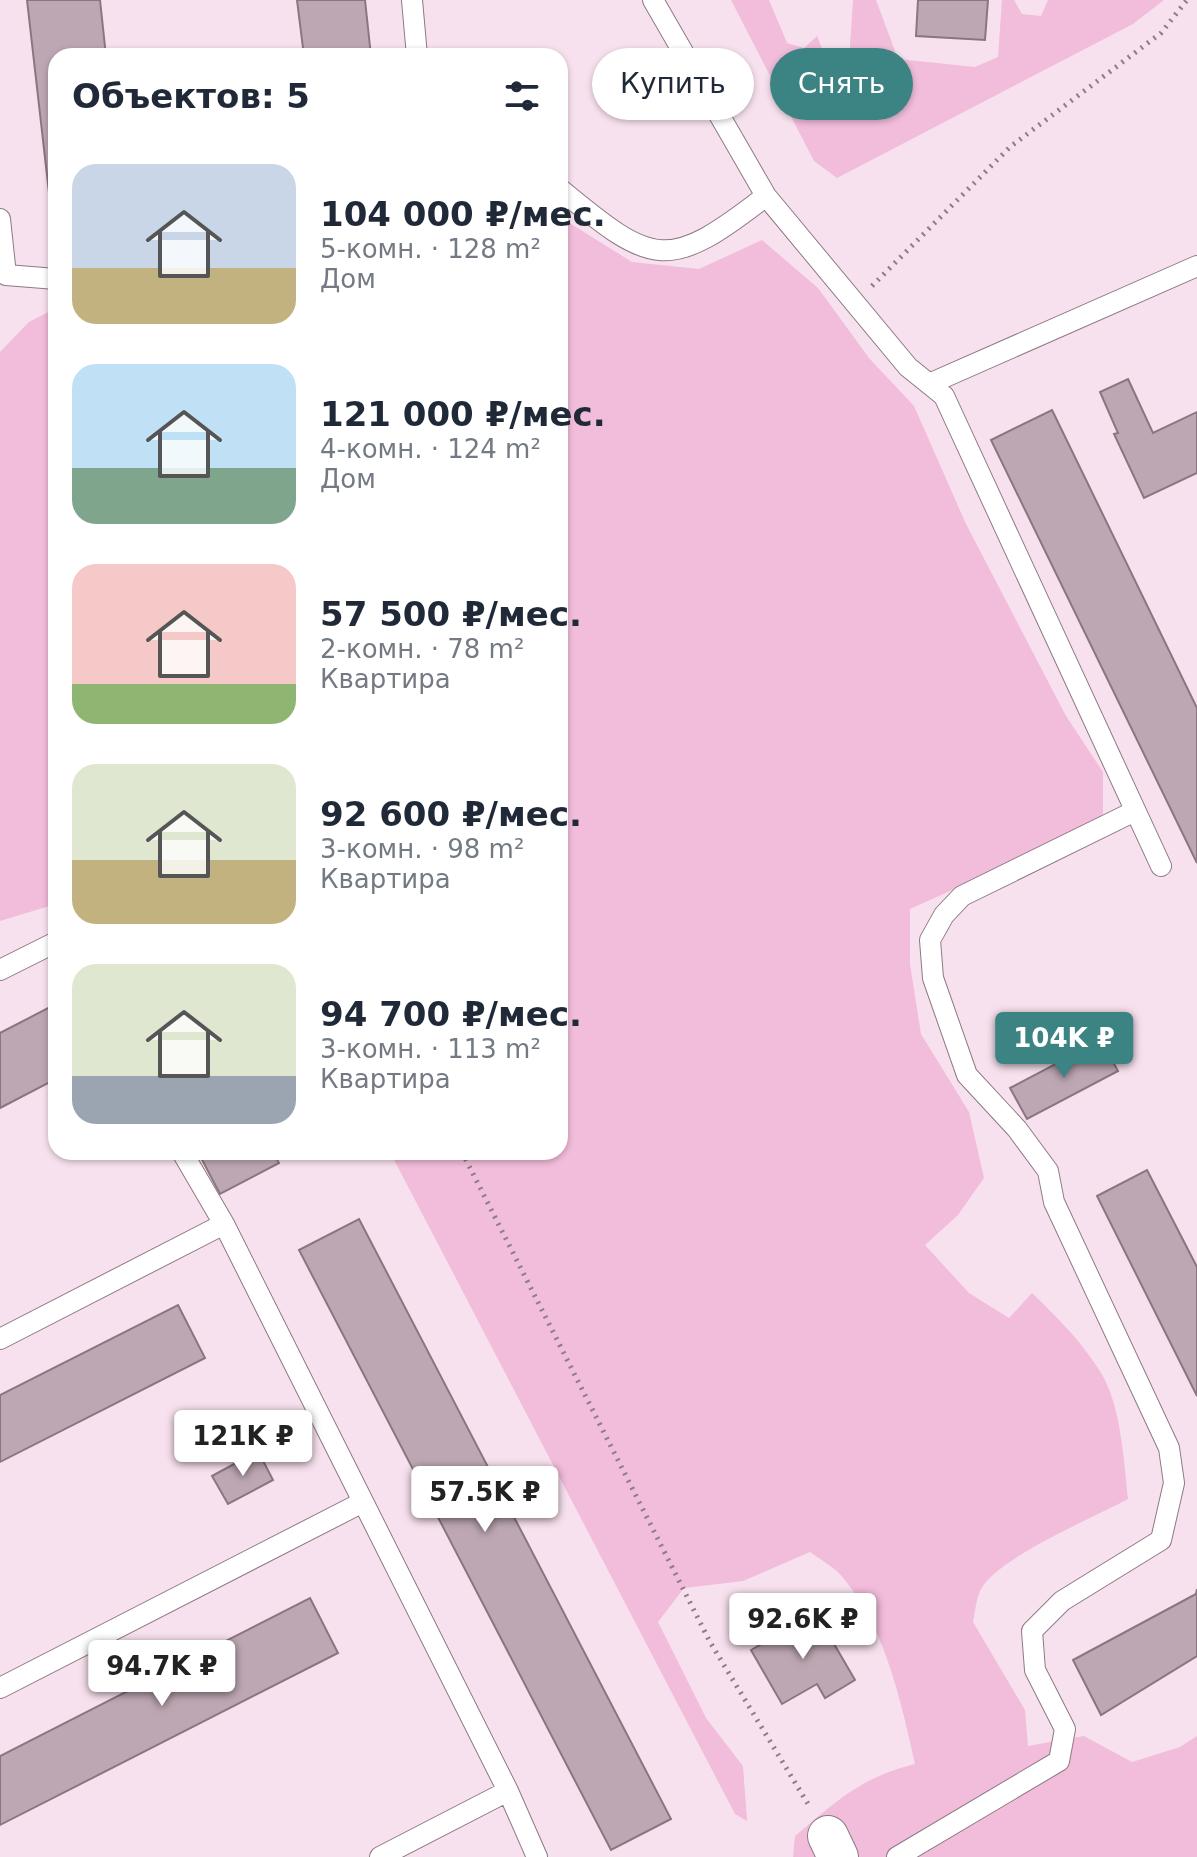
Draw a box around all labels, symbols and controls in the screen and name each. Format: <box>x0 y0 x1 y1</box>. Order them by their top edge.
chip: Купить <box>592 48 754 120</box>
chip: Снять <box>770 48 913 120</box>
icon: filters <box>500 74 544 118</box>
text: Объектов: 5 <box>72 76 310 116</box>
text: 104 000 ₽/мес. <box>320 194 606 234</box>
icon: home <box>136 196 232 292</box>
text: 5-комн. · 128 m² <box>320 234 541 264</box>
text: Дом <box>320 264 376 294</box>
text: 121 000 ₽/мес. <box>320 394 606 434</box>
icon: home <box>136 396 232 492</box>
text: 4-комн. · 124 m² <box>320 434 541 464</box>
text: Дом <box>320 464 376 494</box>
text: 57 500 ₽/мес. <box>320 594 582 634</box>
icon: home <box>136 596 232 692</box>
text: 2-комн. · 78 m² <box>320 634 524 664</box>
text: Квартира <box>320 664 451 694</box>
text: 92 600 ₽/мес. <box>320 794 582 834</box>
icon: home <box>136 796 232 892</box>
text: 3-комн. · 98 m² <box>320 834 524 864</box>
text: Квартира <box>320 864 451 894</box>
text: 94 700 ₽/мес. <box>320 994 582 1034</box>
icon: home <box>136 996 232 1092</box>
pin: 104K ₽ <box>999 1012 1129 1080</box>
text: 104K ₽ <box>1013 1023 1115 1053</box>
text: 3-комн. · 113 m² <box>320 1034 541 1064</box>
text: Квартира <box>320 1064 451 1094</box>
pin: 121K ₽ <box>178 1410 308 1478</box>
text: 121K ₽ <box>192 1421 294 1451</box>
pin: 57.5K ₽ <box>411 1466 559 1534</box>
text: 57.5K ₽ <box>429 1477 541 1507</box>
pin: 92.6K ₽ <box>729 1593 877 1661</box>
text: 92.6K ₽ <box>747 1604 859 1634</box>
pin: 94.7K ₽ <box>88 1640 236 1708</box>
text: 94.7K ₽ <box>106 1651 218 1681</box>

